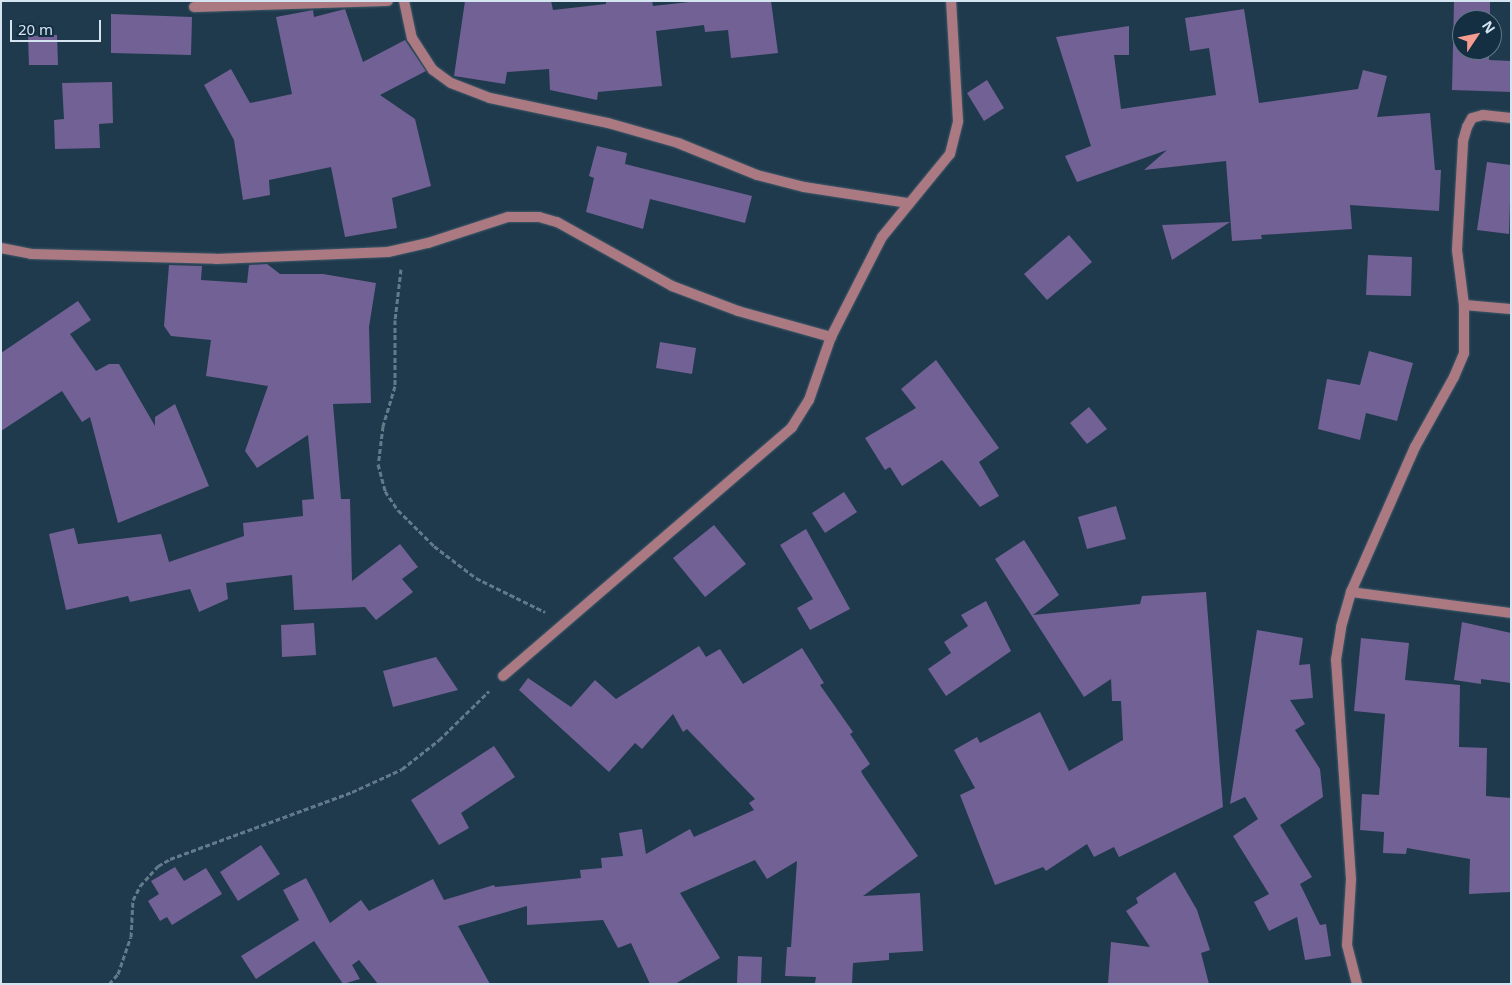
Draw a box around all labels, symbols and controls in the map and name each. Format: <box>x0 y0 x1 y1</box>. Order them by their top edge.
scale bar <box>12 10 104 42</box>
north arrow <box>1452 10 1502 60</box>
text: N <box>1478 17 1500 37</box>
text: 20 m <box>18 19 53 39</box>

